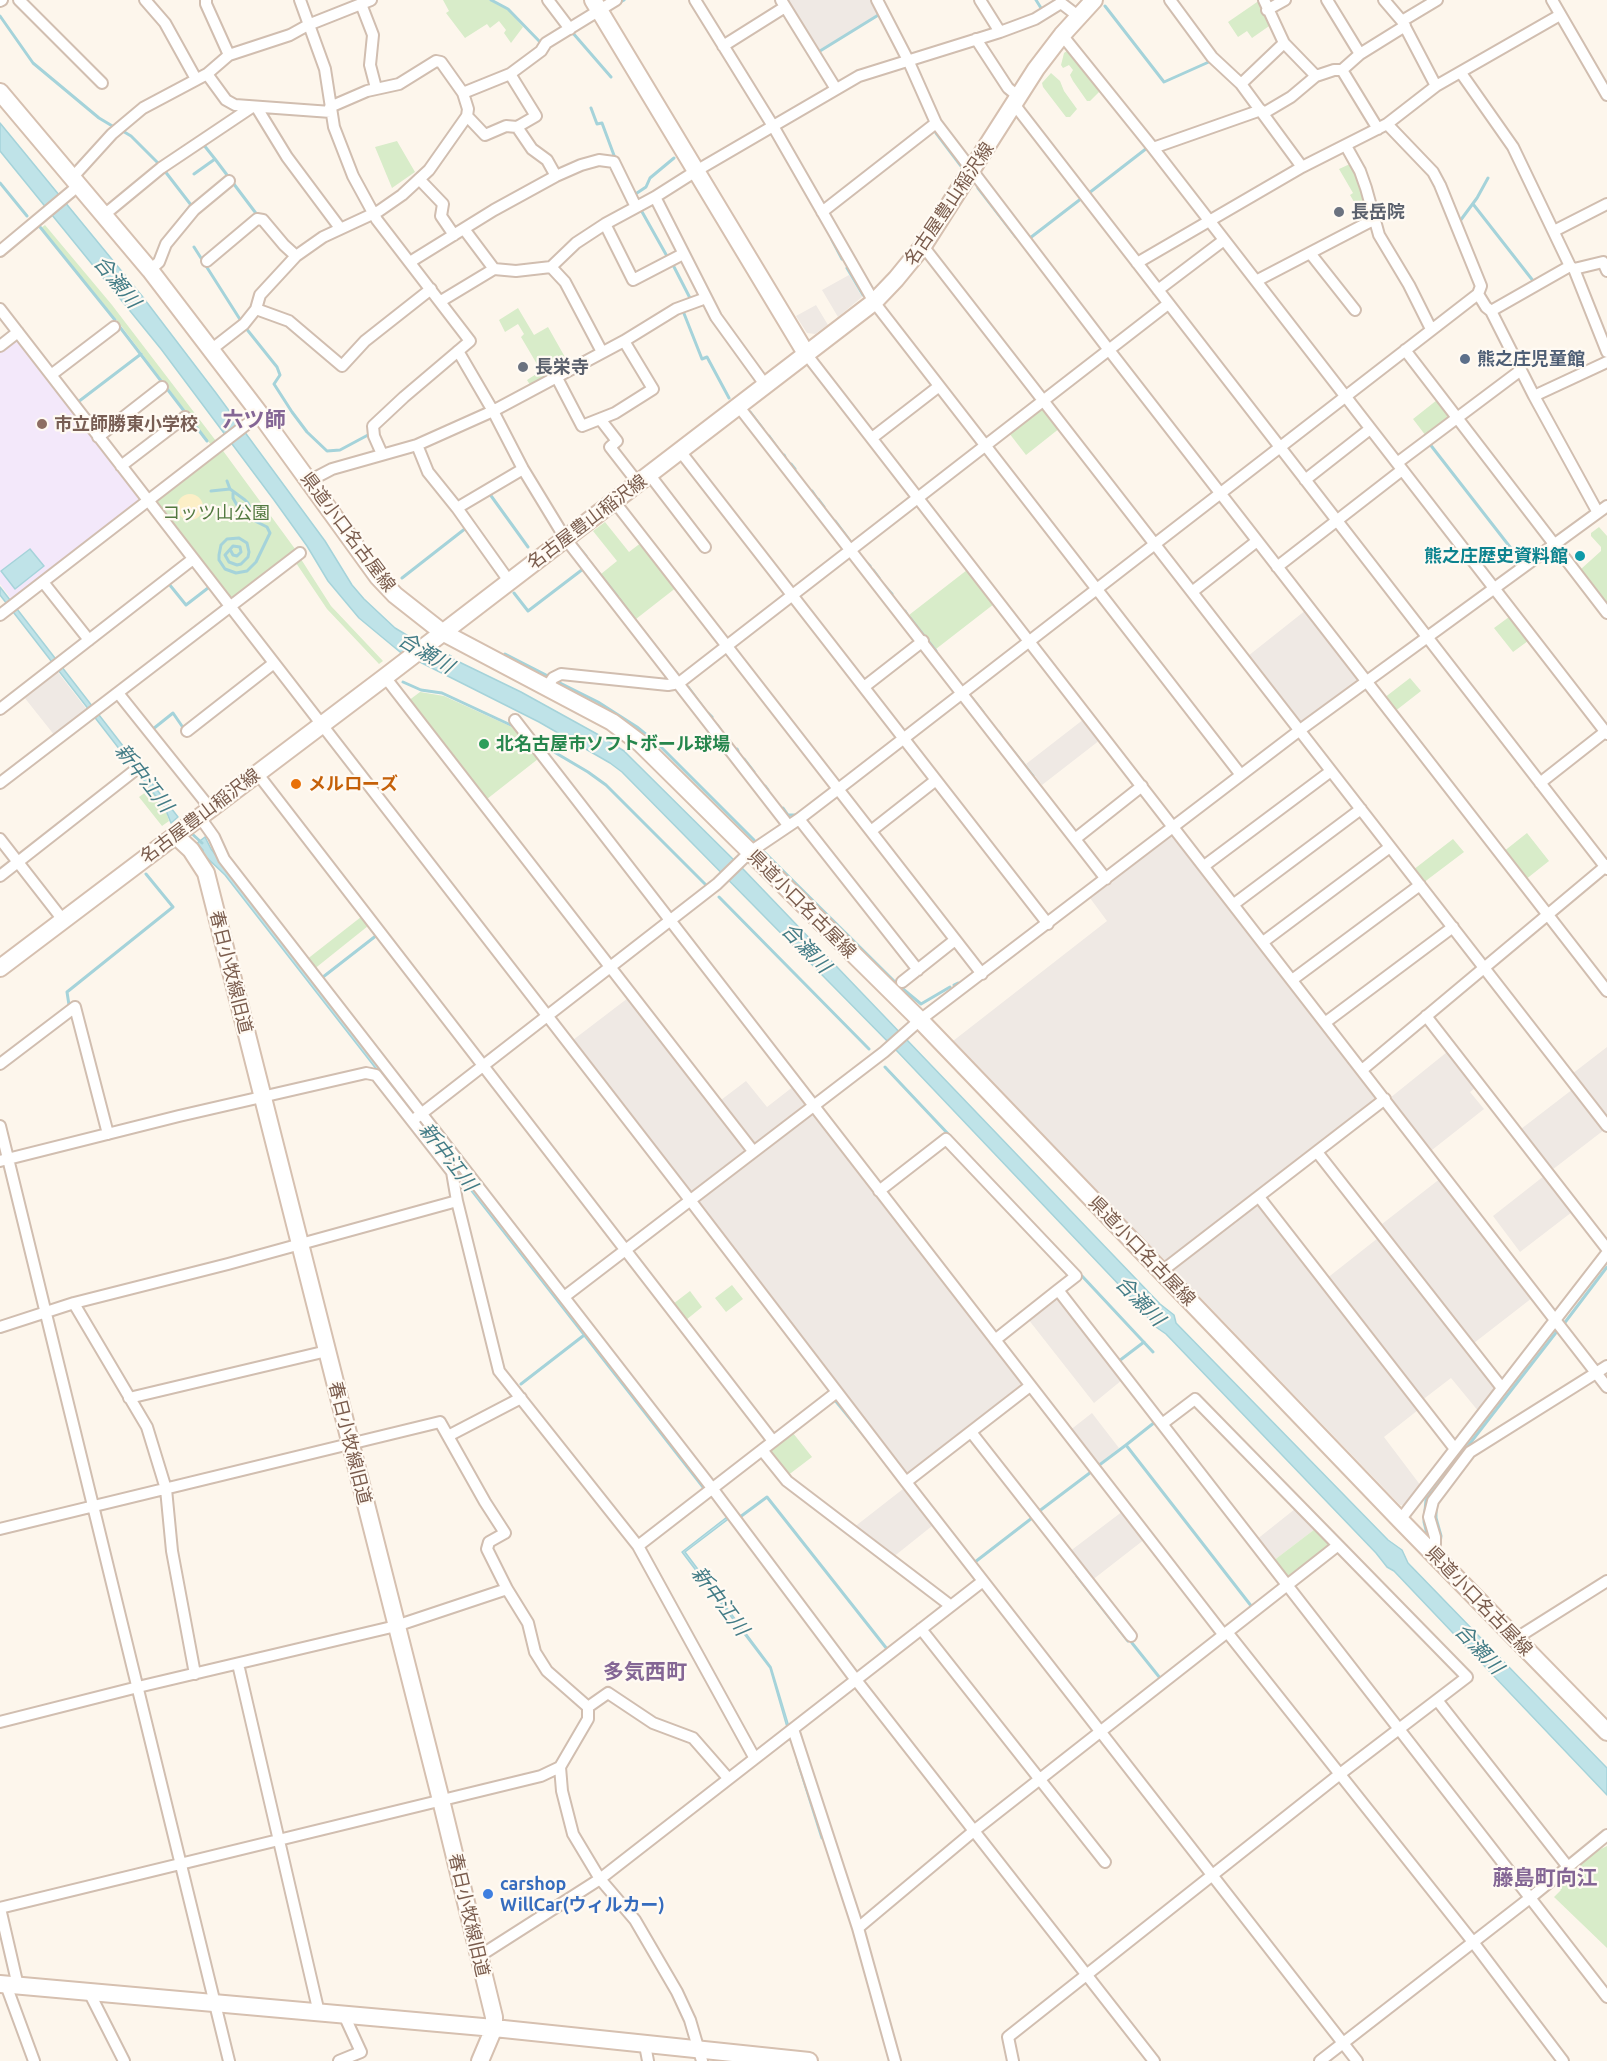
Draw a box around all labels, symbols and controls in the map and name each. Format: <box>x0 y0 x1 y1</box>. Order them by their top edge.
street label: 名古屋豊山稲沢線 <box>900 138 998 270</box>
place label: 長岳院 <box>1351 201 1405 223</box>
marker: 長岳院 <box>1332 205 1346 219</box>
water label: 合瀬川 <box>89 251 145 313</box>
place label: 熊之庄児童館 <box>1477 348 1585 370</box>
marker: 熊之庄児童館 <box>1458 352 1472 366</box>
place label: 長栄寺 <box>535 356 589 378</box>
marker: 長栄寺 <box>516 360 530 374</box>
district label: 六ツ師 <box>223 407 285 433</box>
place label: 市立師勝東小学校 <box>54 413 198 435</box>
marker: 市立師勝東小学校 <box>35 417 49 431</box>
street label: 県道小口名古屋線 <box>296 468 400 596</box>
street label: 名古屋豊山稲沢線 <box>523 470 651 574</box>
park label: コッツ山公園 <box>162 502 270 524</box>
place label: 熊之庄歴史資料館 <box>1424 545 1568 567</box>
marker: 熊之庄歴史資料館 <box>1573 549 1587 563</box>
water label: 合瀬川 <box>394 627 458 679</box>
place label: 北名古屋市ソフトボール球場 <box>496 733 730 755</box>
marker: 北名古屋市ソフトボール球場 <box>477 737 491 751</box>
water label: 新中江川 <box>110 739 178 817</box>
street label: 名古屋豊山稲沢線 <box>136 764 264 868</box>
place label: メルローズ <box>308 773 398 795</box>
marker: メルローズ <box>289 777 303 791</box>
street label: 県道小口名古屋線 <box>743 845 861 963</box>
street label: 春日小牧線旧道 <box>205 908 257 1036</box>
water label: 合瀬川 <box>777 918 835 978</box>
water label: 新中江川 <box>414 1118 482 1196</box>
street label: 県道小口名古屋線 <box>1084 1192 1200 1310</box>
water label: 合瀬川 <box>1111 1271 1169 1331</box>
street label: 春日小牧線旧道 <box>324 1379 376 1507</box>
street label: 県道小口名古屋線 <box>1421 1542 1537 1660</box>
water label: 新中江川 <box>686 1562 754 1640</box>
water label: 合瀬川 <box>1450 1619 1508 1679</box>
district label: 多気西町 <box>603 1659 687 1685</box>
street label: 春日小牧線旧道 <box>444 1851 494 1979</box>
district label: 藤島町向江 <box>1493 1865 1597 1891</box>
place label: carshop WillCar(ウィルカー) <box>500 1873 665 1916</box>
marker: carshop WillCar(ウィルカー) <box>481 1887 495 1901</box>

